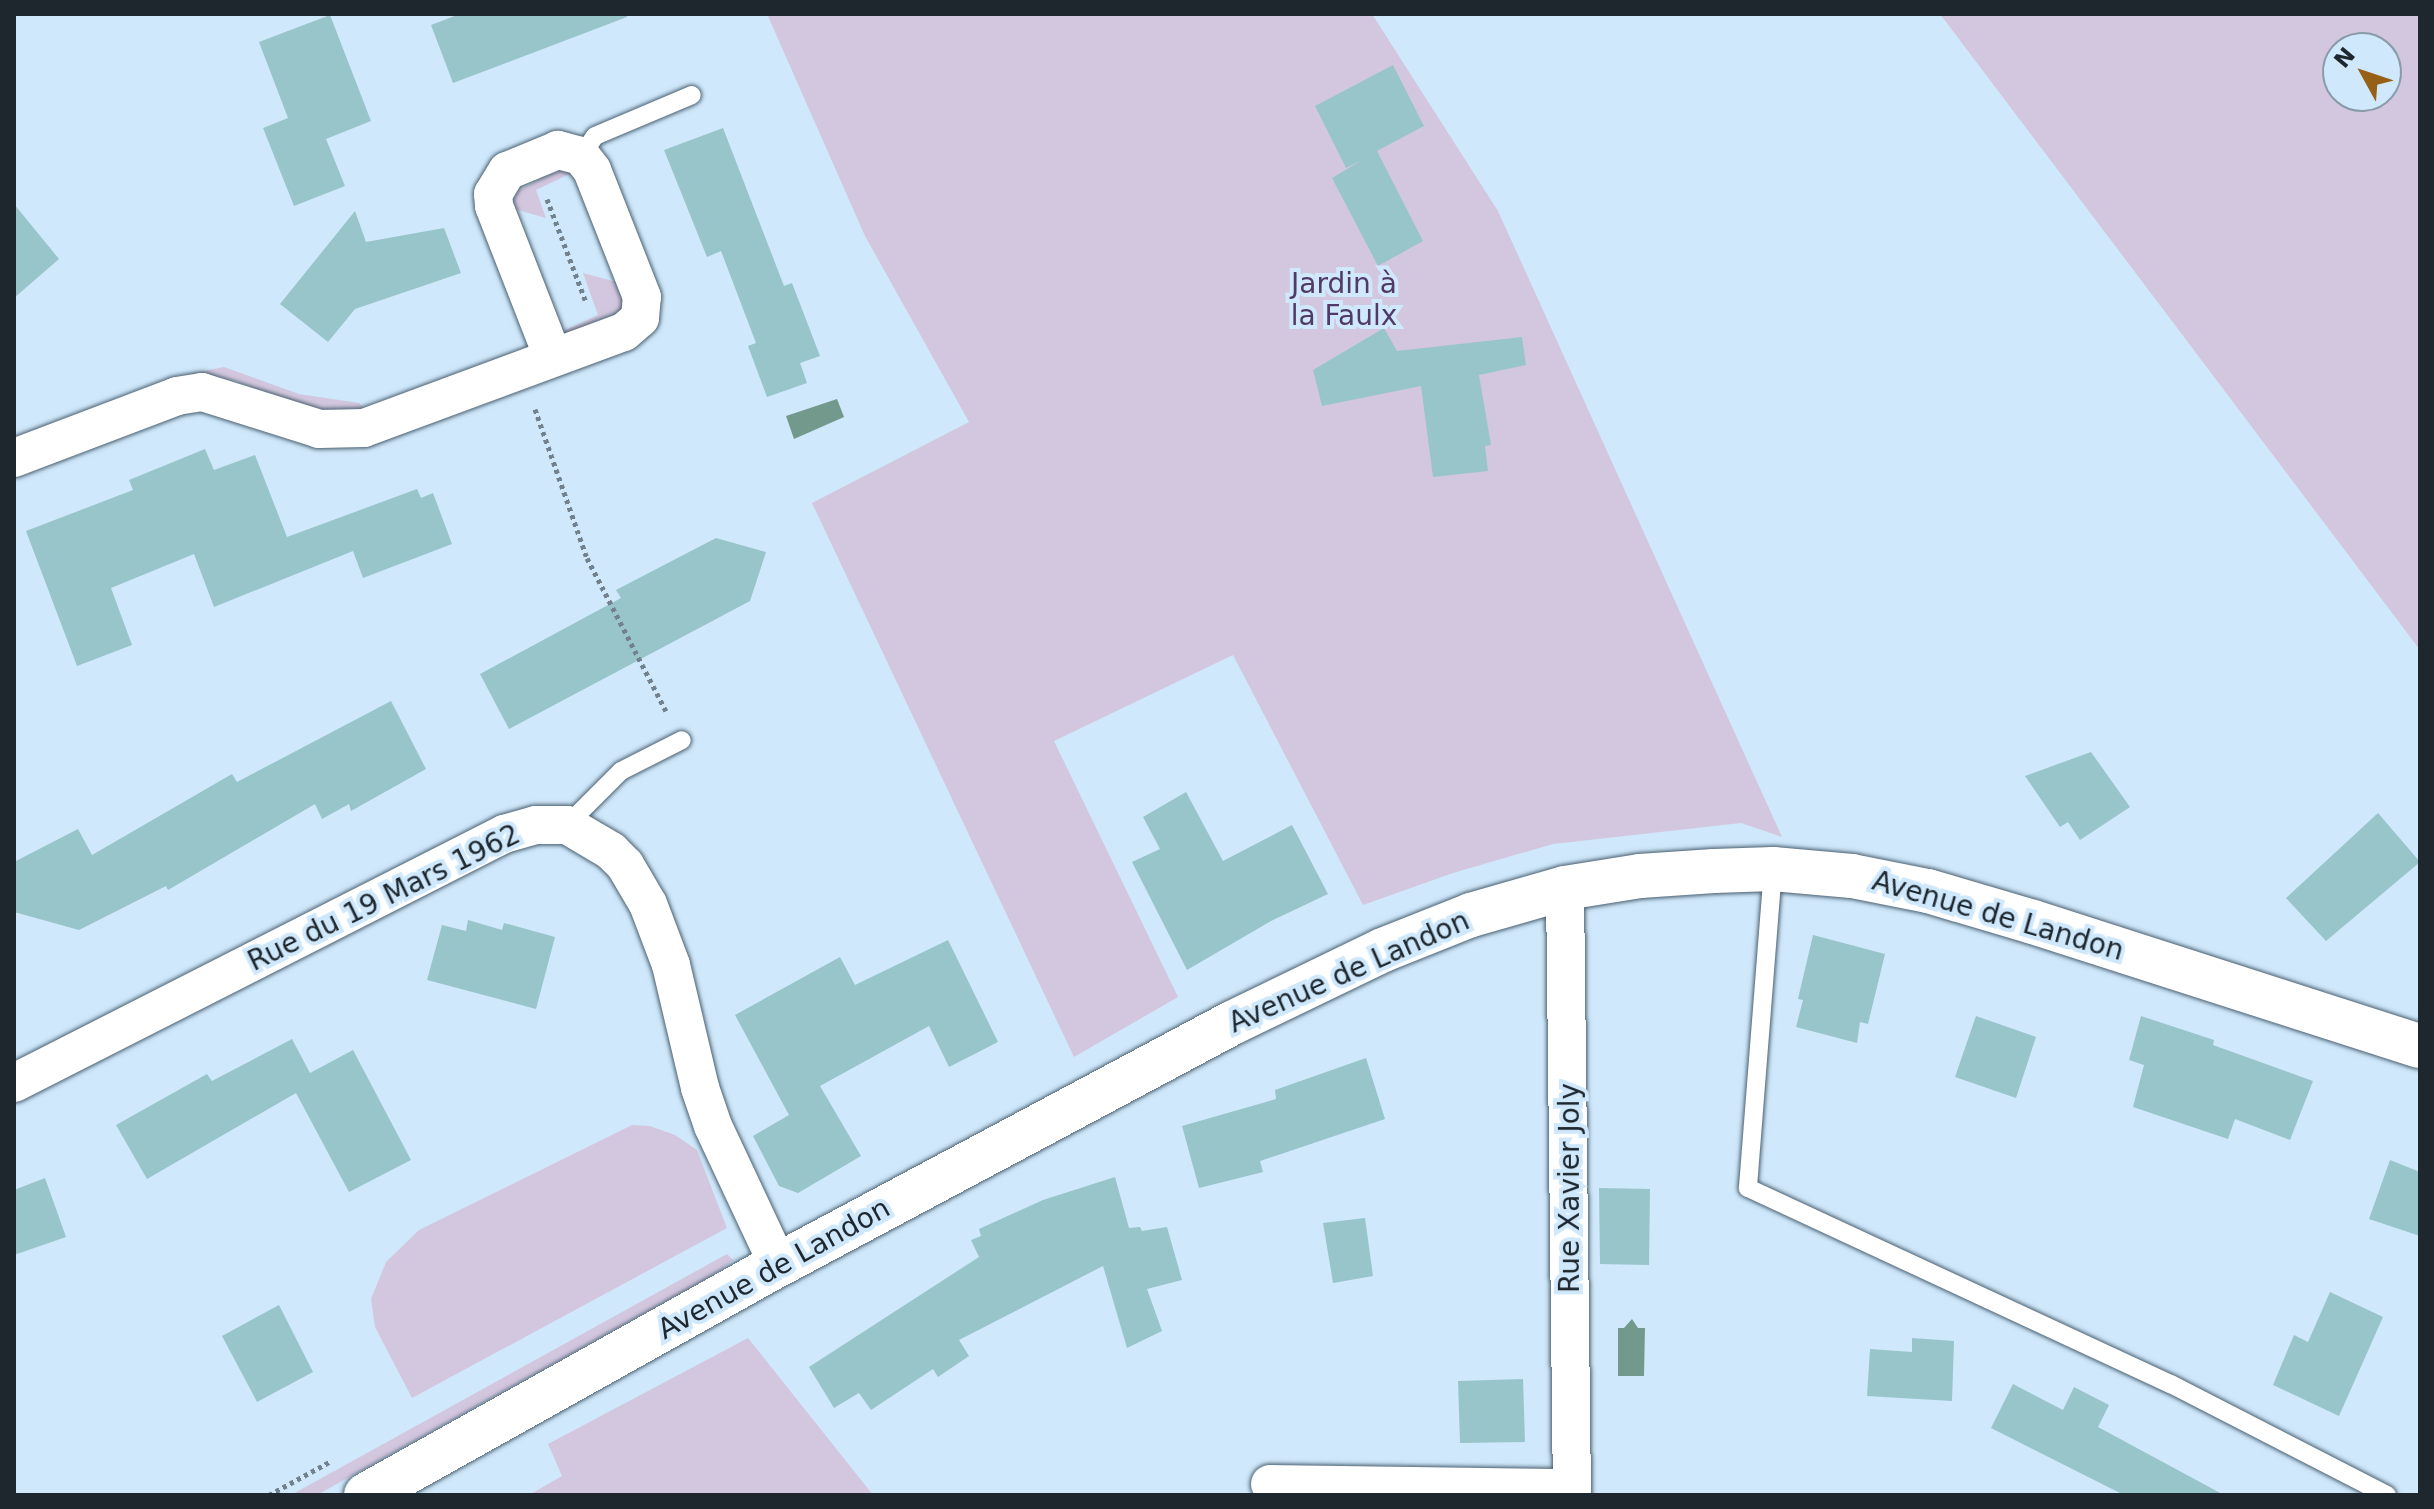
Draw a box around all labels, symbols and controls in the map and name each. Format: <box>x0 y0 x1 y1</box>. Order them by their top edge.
north arrow <box>2322 32 2402 112</box>
text: N <box>2329 42 2360 73</box>
park label: Jardin à la Faulx <box>1291 267 1397 333</box>
street label: Rue du 19 Mars 1962 <box>242 817 526 979</box>
street label: Avenue de Landon <box>1868 864 2128 968</box>
street label: Avenue de Landon <box>1223 904 1475 1040</box>
street label: Rue Xavier Joly <box>1553 1083 1587 1293</box>
street label: Avenue de Landon <box>652 1191 896 1347</box>

